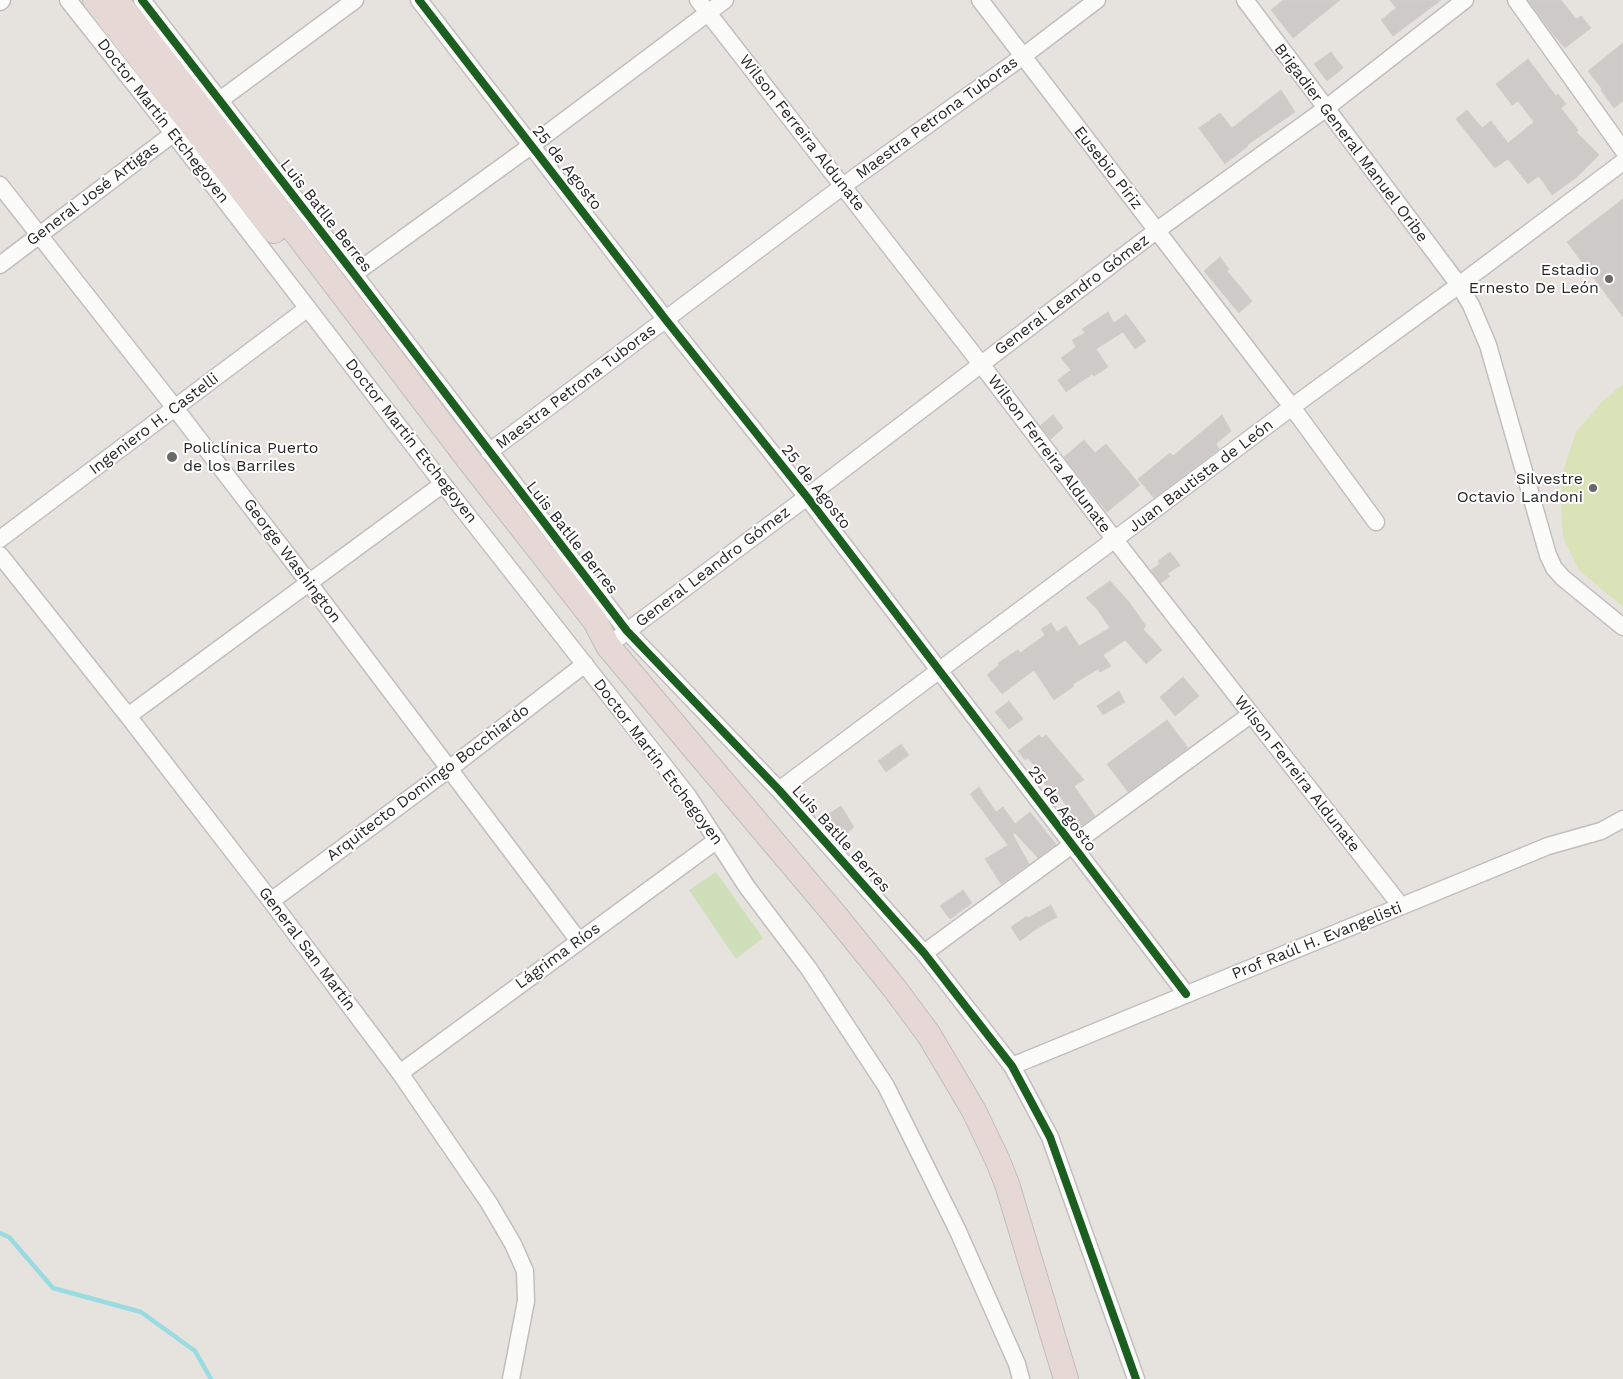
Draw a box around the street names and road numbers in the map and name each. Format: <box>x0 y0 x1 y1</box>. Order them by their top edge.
street label: Doctor Martín Etchegoyen <box>93 35 233 207</box>
street label: Brigadier General Manuel Oribe <box>1270 40 1432 246</box>
street label: Wilson Ferreira Aldunate <box>735 51 869 215</box>
street label: Maestra Petrona Tuboras <box>852 53 1022 183</box>
street label: 25 de Agosto <box>528 122 606 214</box>
street label: Eusebio Píriz <box>1070 123 1146 213</box>
street label: General José Artigas <box>23 138 163 250</box>
street label: Luis Batlle Berres <box>276 156 376 276</box>
street label: General Leandro Gómez <box>991 231 1153 359</box>
street label: Maestra Petrona Tuboras <box>492 321 660 453</box>
street label: Doctor Martín Etchegoyen <box>341 355 481 527</box>
street label: Ingeniero H. Castelli <box>86 369 222 479</box>
street label: Wilson Ferreira Aldunate <box>983 371 1115 537</box>
street label: Juan Bautista de León <box>1125 415 1277 537</box>
street label: 25 de Agosto <box>777 441 855 533</box>
street label: Luis Batlle Berres <box>522 478 622 598</box>
street label: George Washington <box>239 495 345 627</box>
street label: General Leandro Gómez <box>632 503 794 631</box>
street label: Doctor Martín Etchegoyen <box>589 675 727 849</box>
street label: Wilson Ferreira Aldunate <box>1230 692 1364 856</box>
street label: Arquitecto Domingo Bocchiardo <box>323 700 533 866</box>
street label: 25 de Agosto <box>1024 762 1100 856</box>
street label: Luis Batlle Berres <box>788 781 894 897</box>
street label: General San Martín <box>254 883 360 1015</box>
street label: Prof Raúl H. Evangelisti <box>1229 898 1405 984</box>
street label: Lágrima Ríos <box>512 919 604 993</box>

